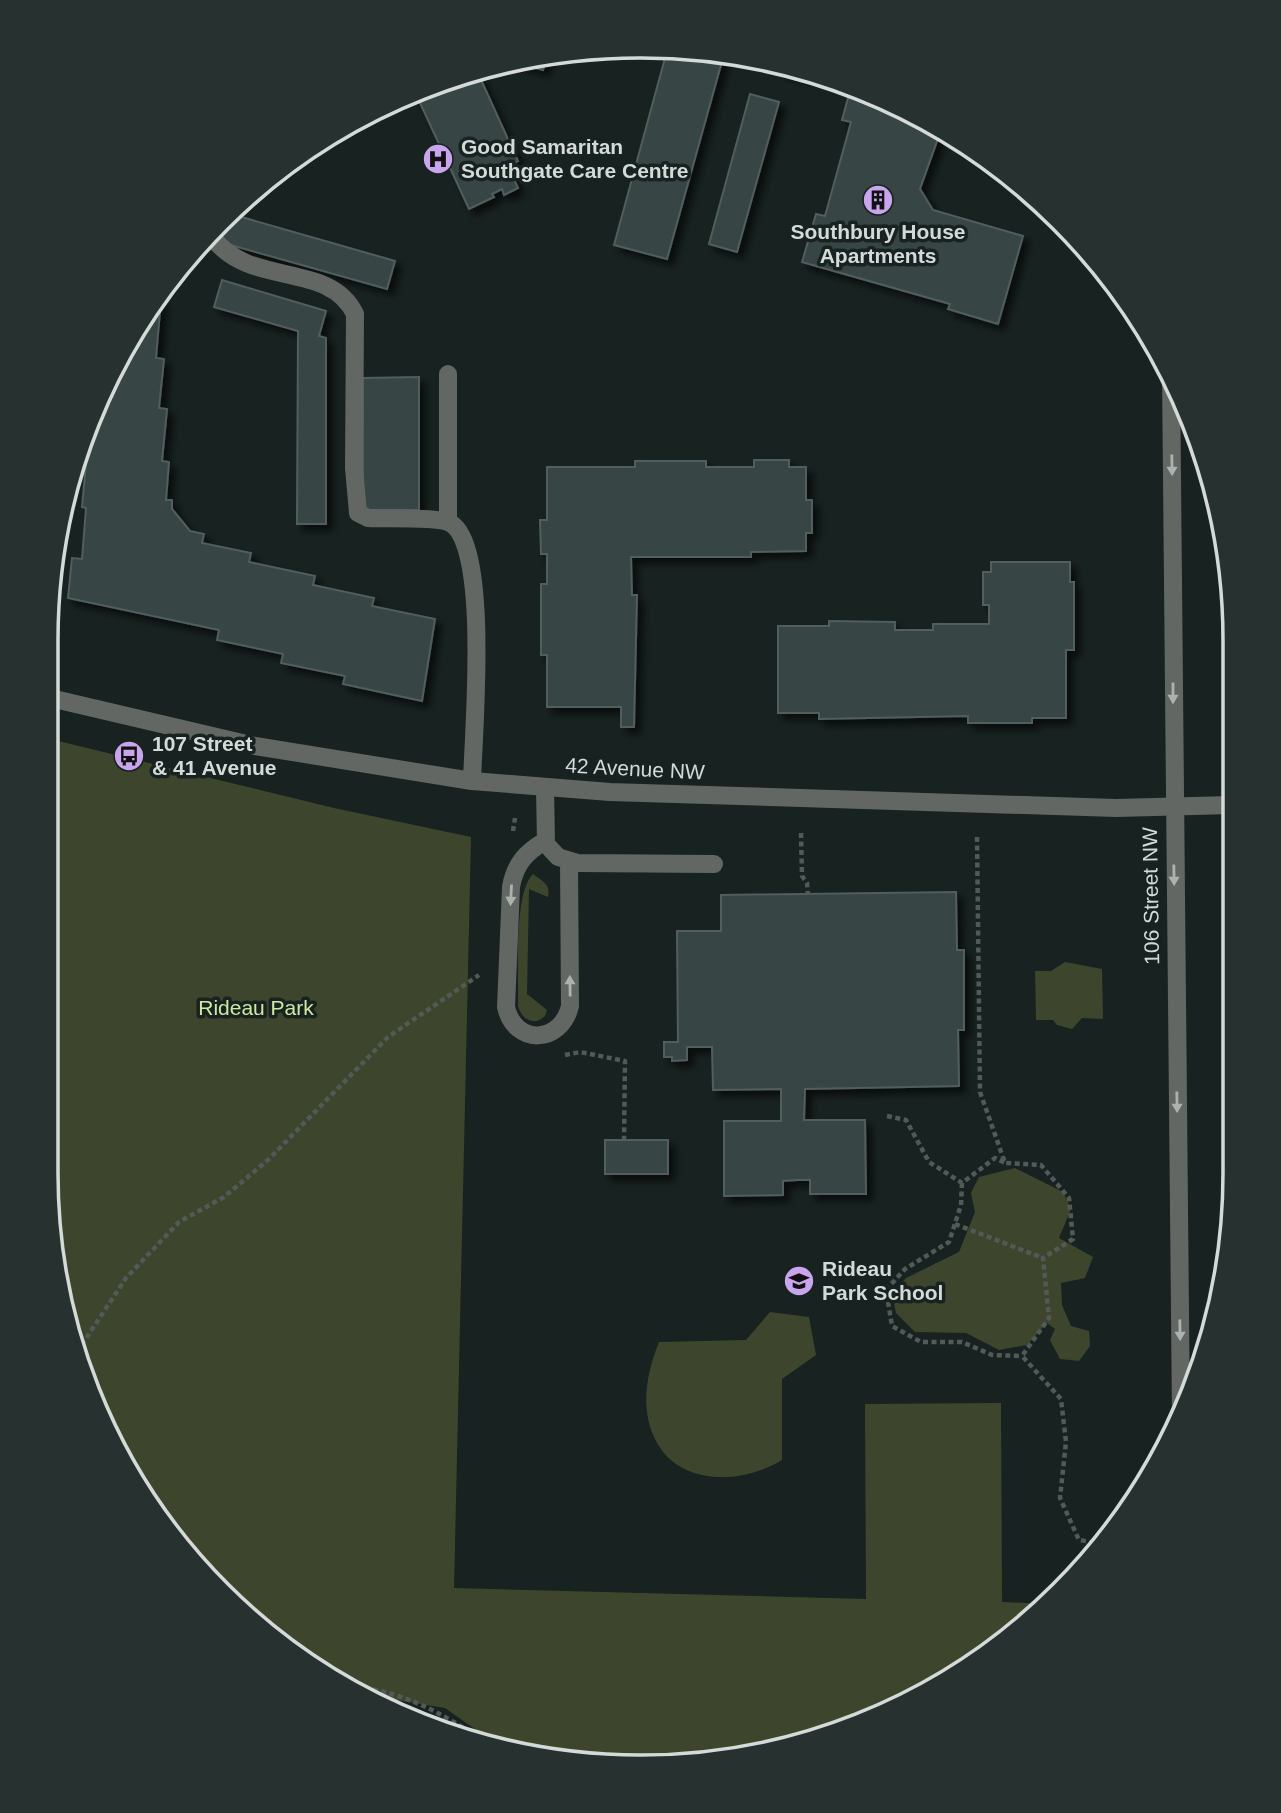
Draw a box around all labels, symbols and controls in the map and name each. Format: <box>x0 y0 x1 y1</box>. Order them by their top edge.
place label: Good Samaritan Southgate Care Centre <box>461 135 689 182</box>
hospital icon: Good Samaritan Southgate Care Centre <box>421 142 455 176</box>
building icon: Southbury House Apartments <box>861 183 895 217</box>
place label: Southbury House Apartments <box>790 220 966 267</box>
one-way arrow <box>1167 455 1178 477</box>
one-way arrow <box>1167 682 1179 704</box>
place label: 107 Street & 41 Avenue <box>152 732 277 779</box>
bus stop icon: 107 Street & 41 Avenue <box>112 739 146 773</box>
street label: 42 Avenue NW <box>565 753 706 784</box>
street label: 106 Street NW <box>1138 827 1163 965</box>
one-way arrow <box>1168 864 1180 886</box>
one-way arrow <box>505 884 516 906</box>
one-way arrow <box>564 975 576 997</box>
park label: Rideau Park <box>198 996 314 1019</box>
one-way arrow <box>1171 1092 1183 1114</box>
place label: Rideau Park School <box>822 1257 943 1304</box>
school or university icon: Rideau Park School <box>782 1264 816 1298</box>
one-way arrow <box>1174 1319 1186 1341</box>

